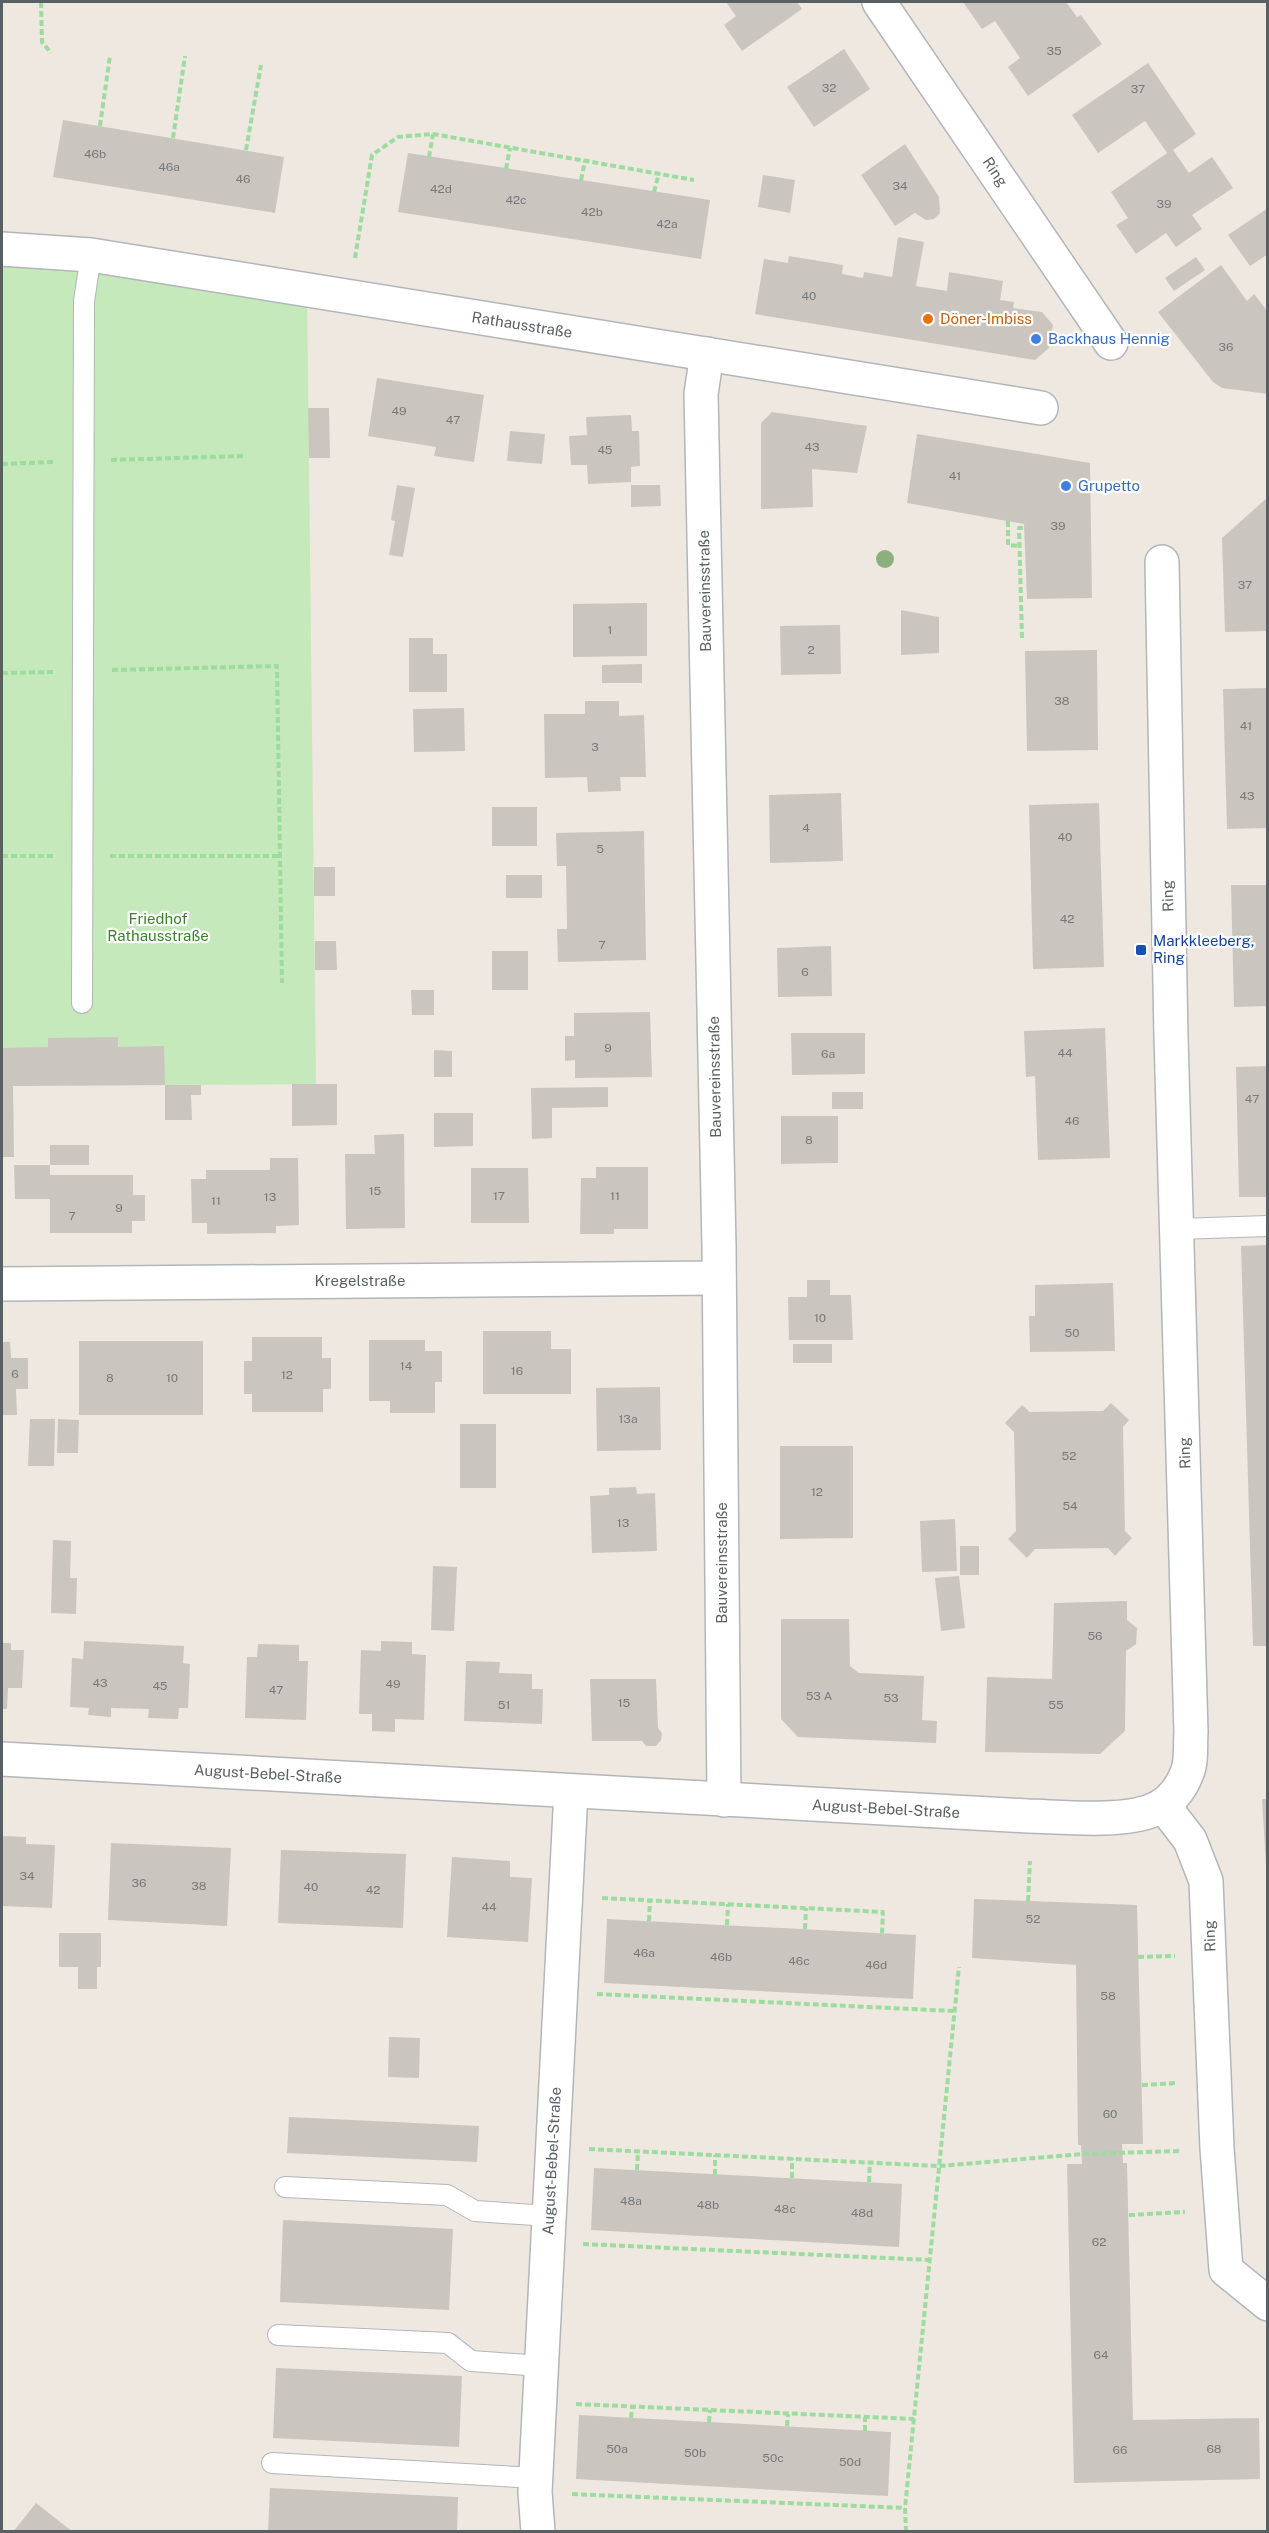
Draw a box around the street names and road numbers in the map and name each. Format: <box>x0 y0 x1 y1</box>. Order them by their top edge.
street label: Ring <box>979 154 1011 190</box>
street label: Rathausstraße <box>471 308 574 341</box>
street label: Bauvereinsstraße <box>695 530 714 652</box>
street label: Ring <box>1158 880 1177 912</box>
street label: Bauvereinsstraße <box>705 1016 724 1138</box>
street label: Kregelstraße <box>315 1272 405 1289</box>
street label: Ring <box>1175 1437 1194 1469</box>
street label: Bauvereinsstraße <box>713 1502 730 1624</box>
street label: August-Bebel-Straße <box>194 1761 342 1786</box>
street label: August-Bebel-Straße <box>812 1796 960 1821</box>
street label: Ring <box>1200 1920 1219 1952</box>
street label: August-Bebel-Straße <box>539 2087 564 2235</box>

